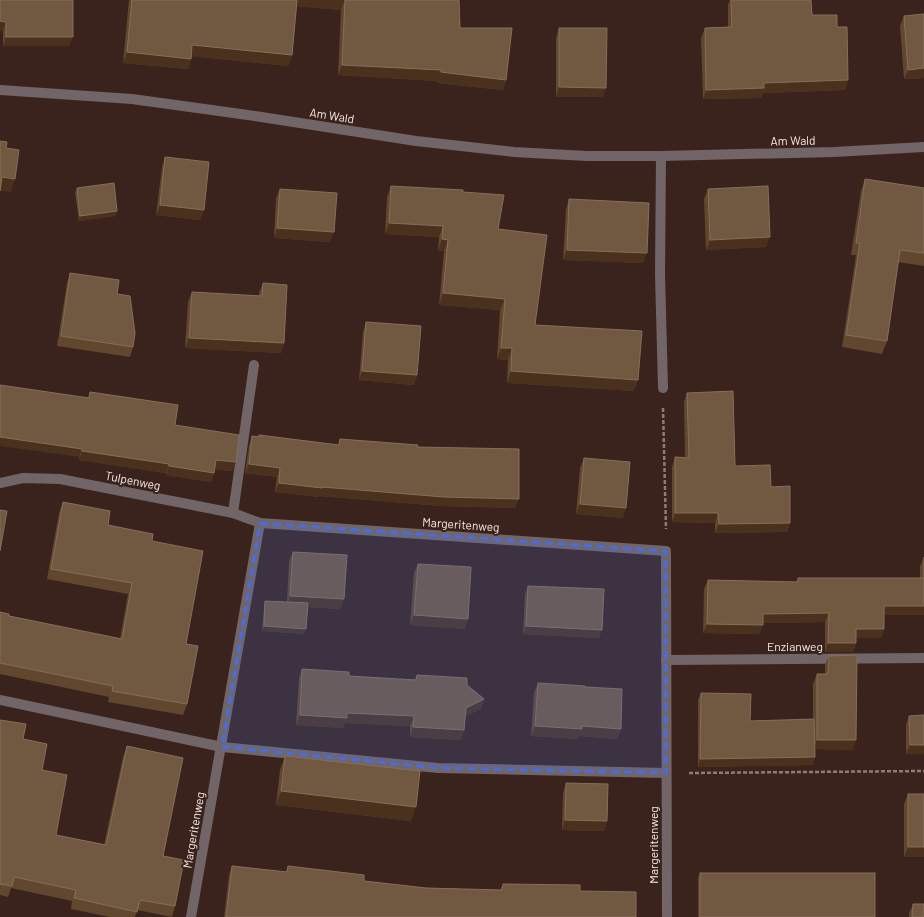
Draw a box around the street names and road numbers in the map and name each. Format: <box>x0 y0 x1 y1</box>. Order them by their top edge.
street label: Am Wald <box>309 105 355 125</box>
street label: Am Wald <box>770 133 816 147</box>
street label: Tulpenweg <box>104 468 162 492</box>
street label: Margeritenweg <box>422 514 500 534</box>
street label: Enzianweg <box>767 639 823 653</box>
street label: Margeritenweg <box>179 791 207 869</box>
street label: Margeritenweg <box>646 806 660 884</box>

